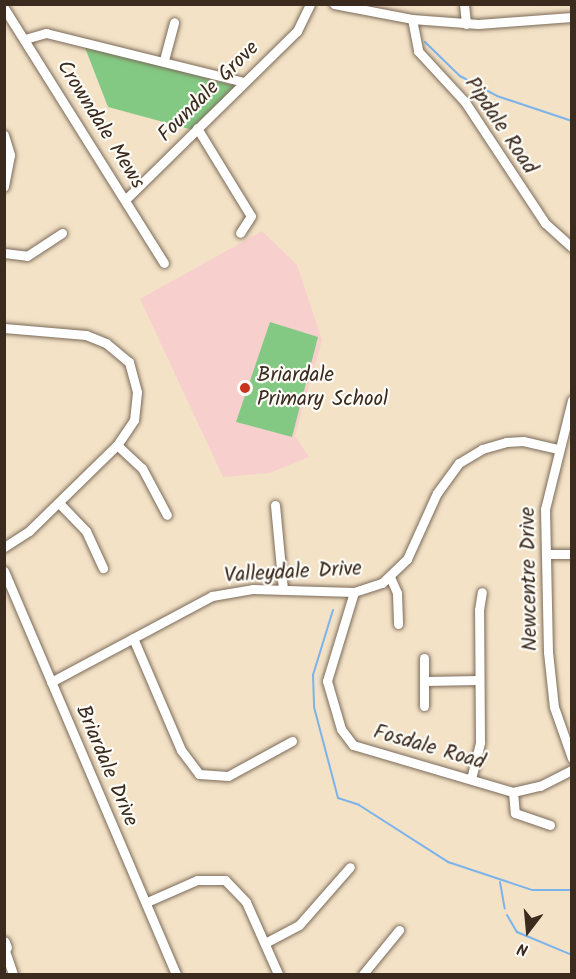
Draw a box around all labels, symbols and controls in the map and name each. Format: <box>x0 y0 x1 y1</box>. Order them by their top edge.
street label: Foundale Grove <box>153 36 265 148</box>
street label: Crowndale Mews <box>50 56 150 194</box>
street label: Pipdale Road <box>458 73 542 179</box>
place label: Briardale Primary School <box>257 363 388 413</box>
marker: Briardale Primary School <box>238 381 252 395</box>
street label: Newcentre Drive <box>516 507 544 651</box>
street label: Valleydale Drive <box>224 557 362 589</box>
street label: Briardale Drive <box>69 702 143 830</box>
street label: Fosdale Road <box>370 720 488 776</box>
north arrow <box>498 901 558 961</box>
text: N <box>515 935 531 962</box>

